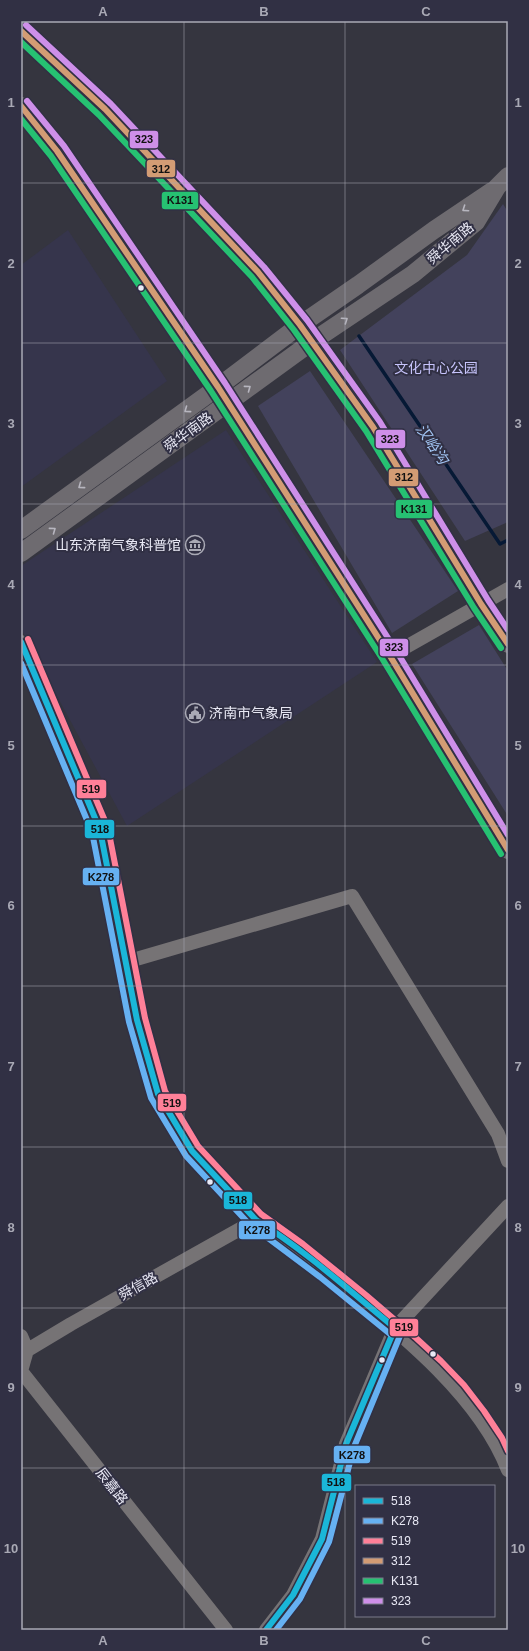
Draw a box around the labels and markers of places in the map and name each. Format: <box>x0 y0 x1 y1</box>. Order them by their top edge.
unlabelled marker <box>136 283 146 293</box>
museum icon: 山东济南气象科普馆 <box>184 534 206 556</box>
place label: 山东济南气象科普馆 <box>55 537 181 553</box>
public building icon: 济南市气象局 <box>184 702 206 724</box>
place label: 济南市气象局 <box>209 705 293 721</box>
unlabelled marker <box>205 1177 215 1187</box>
unlabelled marker <box>428 1349 438 1359</box>
unlabelled marker <box>377 1355 387 1365</box>

